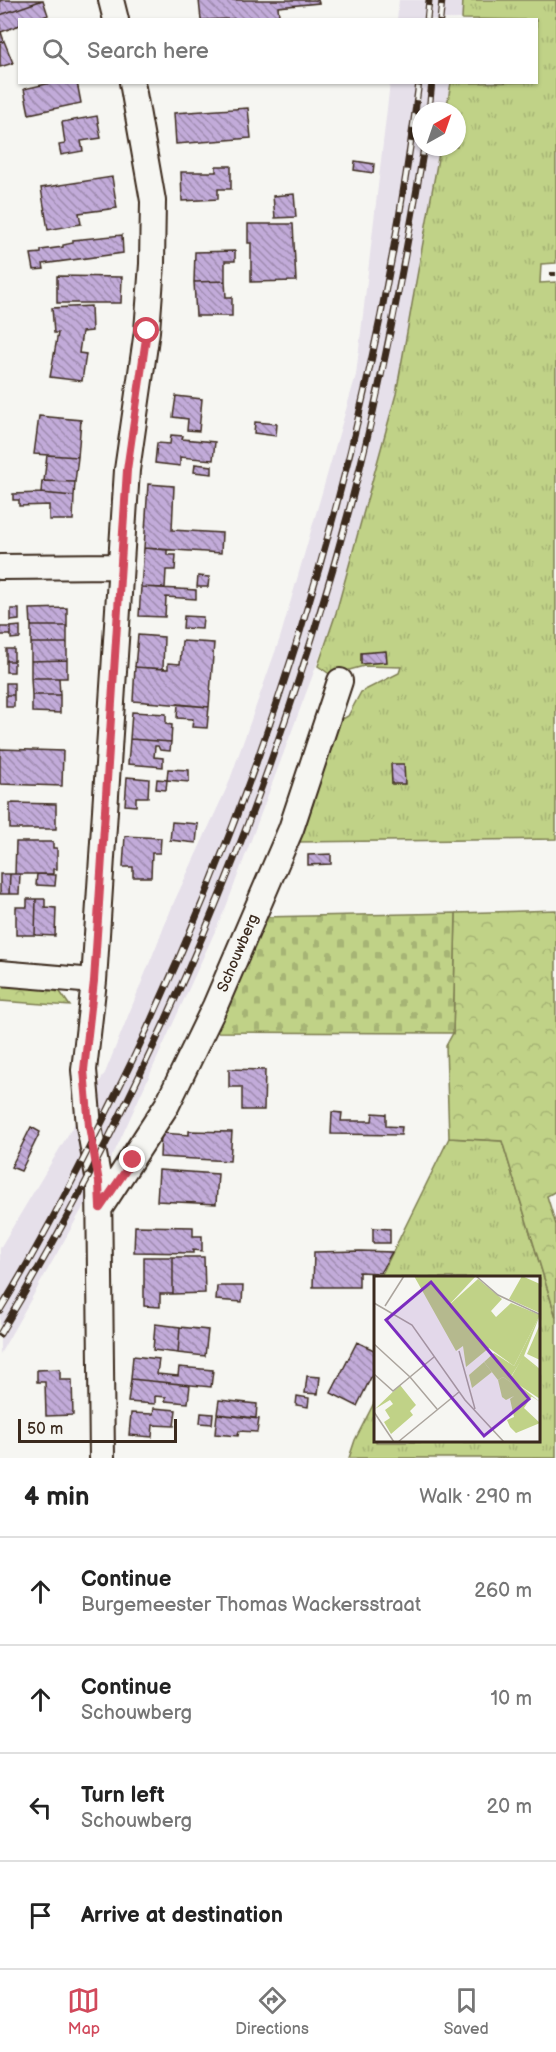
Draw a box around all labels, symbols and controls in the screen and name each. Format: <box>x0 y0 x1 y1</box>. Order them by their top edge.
search box <box>18 18 538 84</box>
icon: search <box>39 35 72 68</box>
text: Search here <box>87 38 209 65</box>
north arrow <box>412 102 466 156</box>
route start <box>133 317 159 343</box>
street label: Schouwberg <box>213 911 263 995</box>
route end <box>119 1146 145 1172</box>
inset map <box>374 1276 541 1443</box>
scale bar <box>18 1416 177 1444</box>
text: 50 m <box>27 1420 63 1439</box>
text: 4 min <box>24 1482 89 1513</box>
text: Walk · 290 m <box>419 1485 532 1509</box>
text: Continue <box>81 1566 171 1593</box>
icon: ahead <box>24 1575 57 1608</box>
text: 260 m <box>474 1579 532 1603</box>
text: Burgemeester Thomas Wackersstraat <box>81 1593 421 1617</box>
text: Continue <box>81 1674 171 1701</box>
icon: ahead <box>24 1683 57 1716</box>
text: 10 m <box>491 1687 532 1711</box>
text: Schouwberg <box>81 1701 192 1725</box>
text: Turn left <box>81 1782 165 1809</box>
icon: left <box>24 1791 57 1824</box>
text: 20 m <box>487 1795 532 1819</box>
text: Schouwberg <box>81 1809 192 1833</box>
icon: arrive <box>24 1899 57 1932</box>
text: Arrive at destination <box>81 1902 283 1929</box>
tab: Map <box>67 1984 100 2039</box>
tab: Directions <box>235 1984 309 2039</box>
tab: Saved <box>444 1984 489 2039</box>

